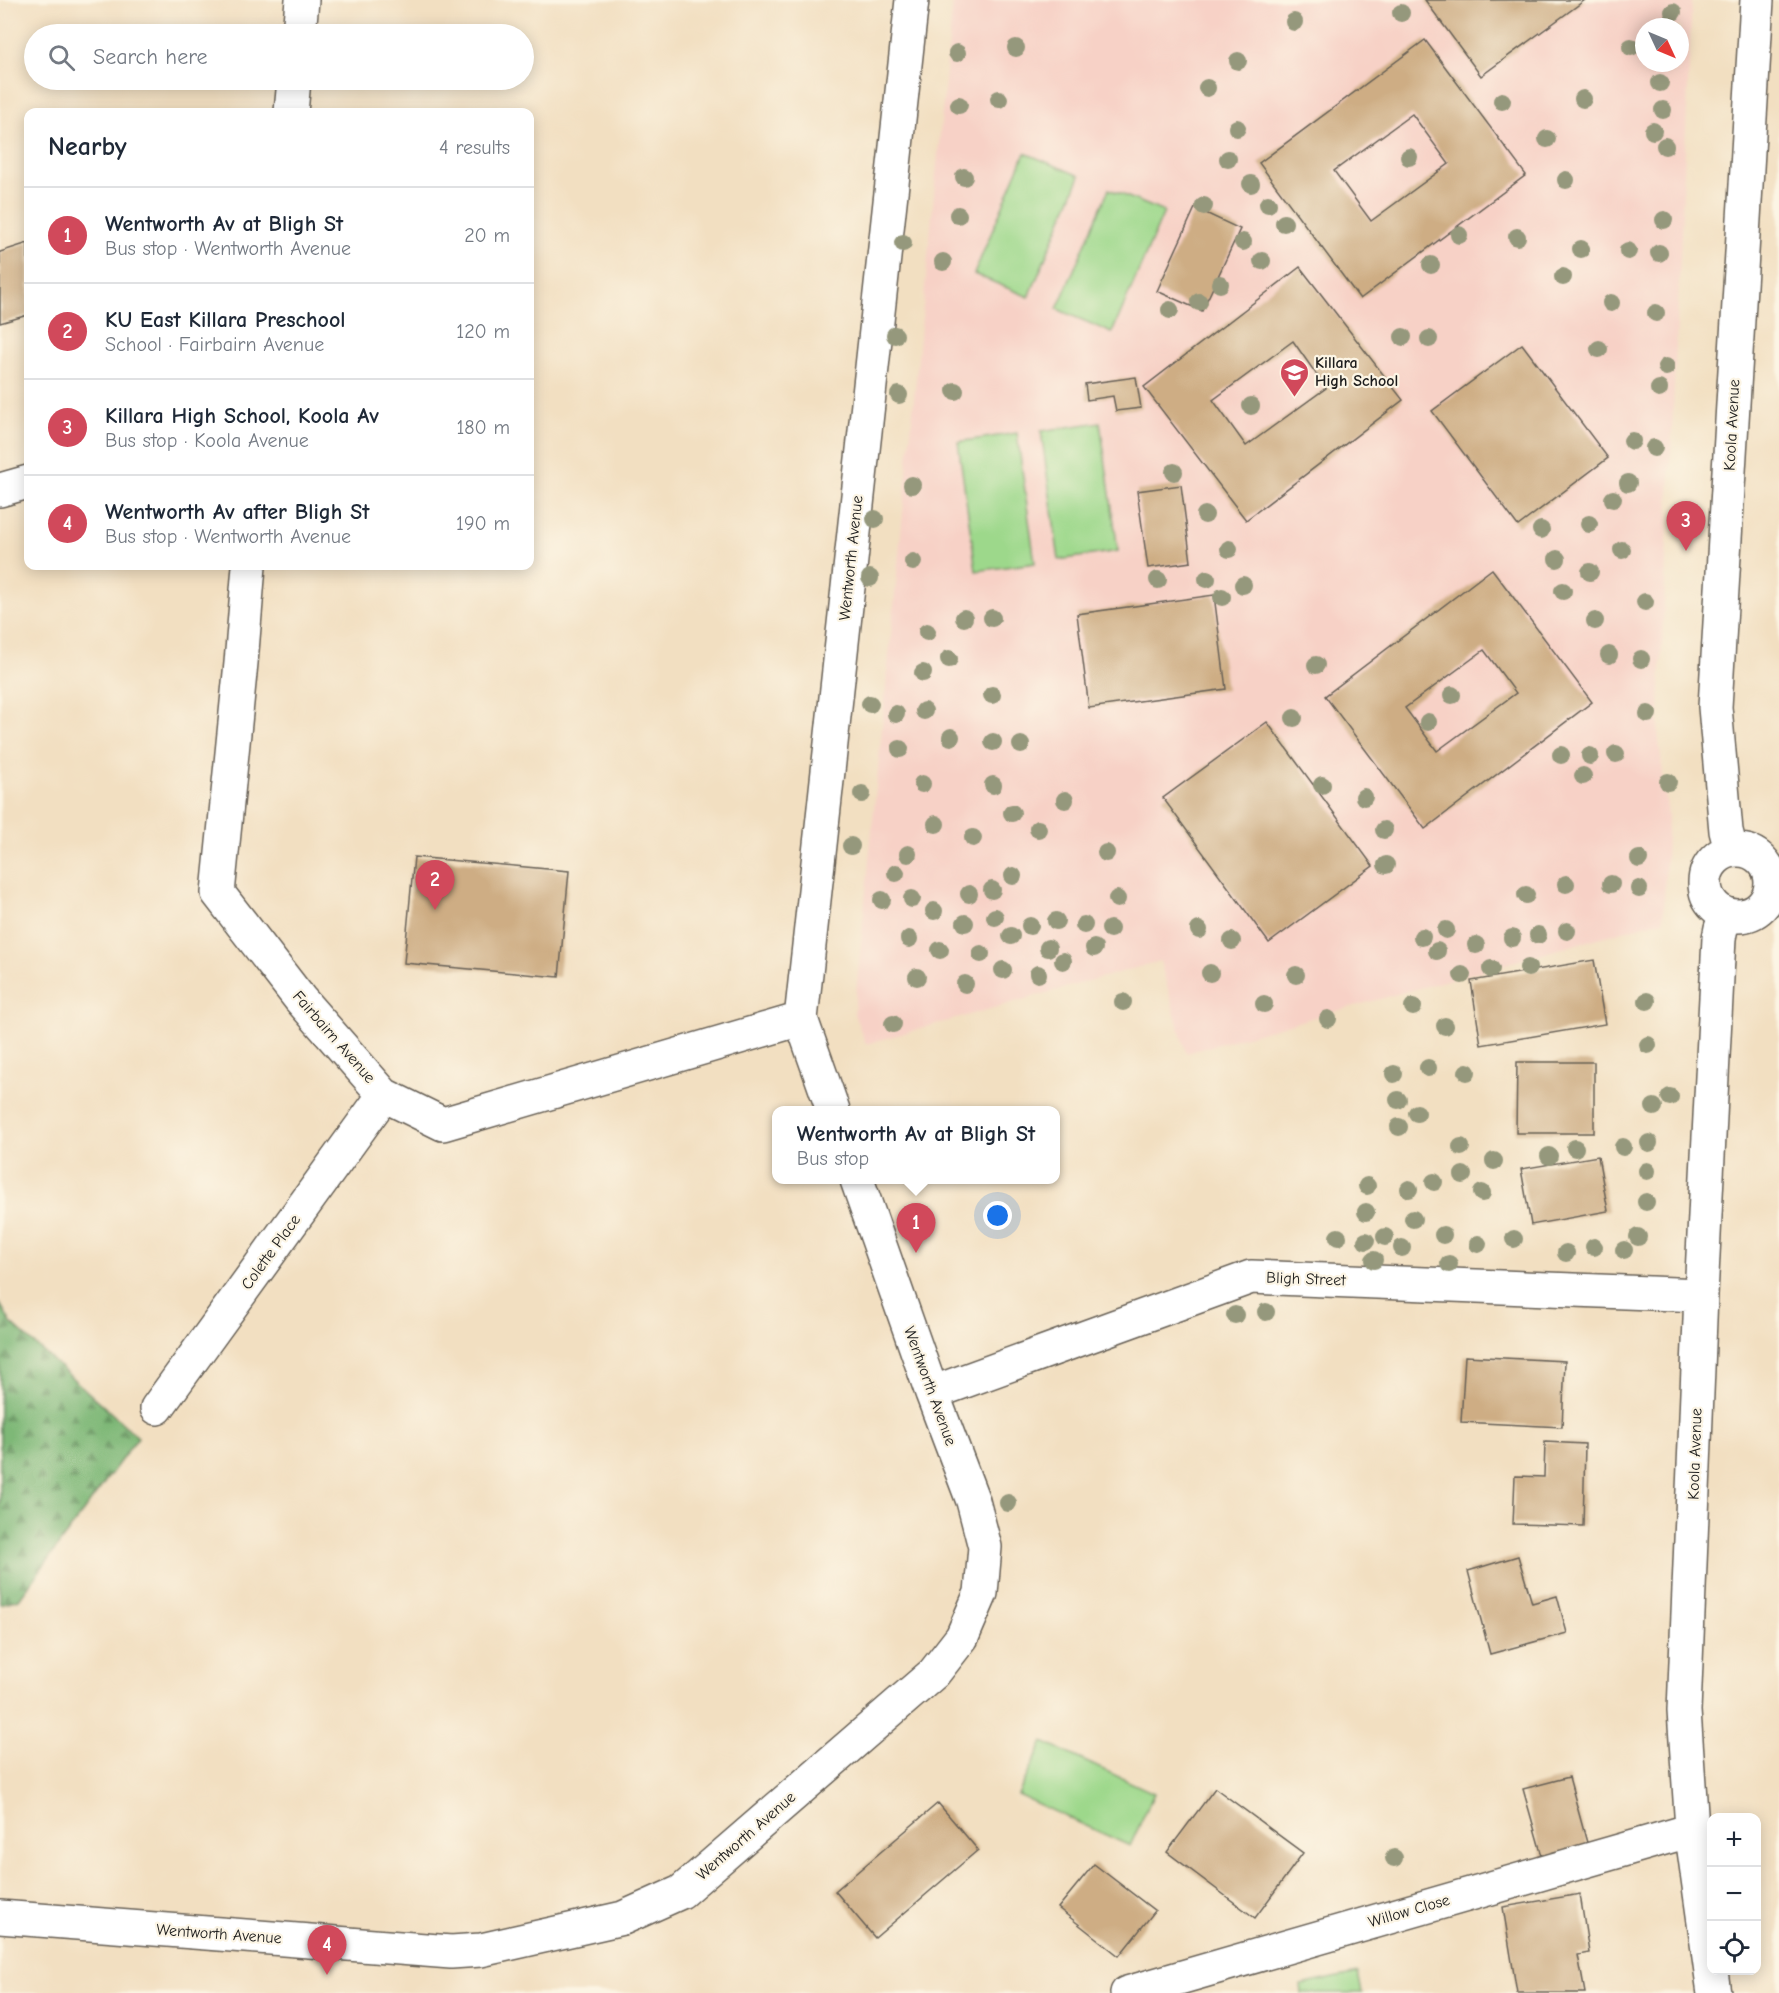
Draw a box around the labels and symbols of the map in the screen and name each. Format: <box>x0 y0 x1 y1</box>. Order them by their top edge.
north arrow <box>1635 18 1689 72</box>
place label: Killara High School <box>1315 354 1398 390</box>
school or university icon: Killara High School <box>1278 356 1310 398</box>
street label: Koola Avenue <box>1721 379 1743 471</box>
street label: Wentworth Avenue <box>835 495 867 621</box>
pin: 3 <box>1666 502 1706 551</box>
pin: 2 <box>416 860 454 910</box>
street label: Fairbairn Avenue <box>289 987 379 1087</box>
your location <box>983 1201 1012 1230</box>
pin: 1 <box>896 1204 936 1253</box>
street label: Colette Place <box>238 1211 304 1293</box>
street label: Bligh Street <box>1266 1269 1346 1289</box>
street label: Wentworth Avenue <box>900 1324 960 1448</box>
street label: Koola Avenue <box>1684 1408 1706 1500</box>
street label: Wentworth Avenue <box>693 1788 799 1884</box>
street label: Willow Close <box>1366 1891 1452 1931</box>
street label: Wentworth Avenue <box>156 1921 282 1947</box>
pin: 4 <box>308 1926 346 1975</box>

